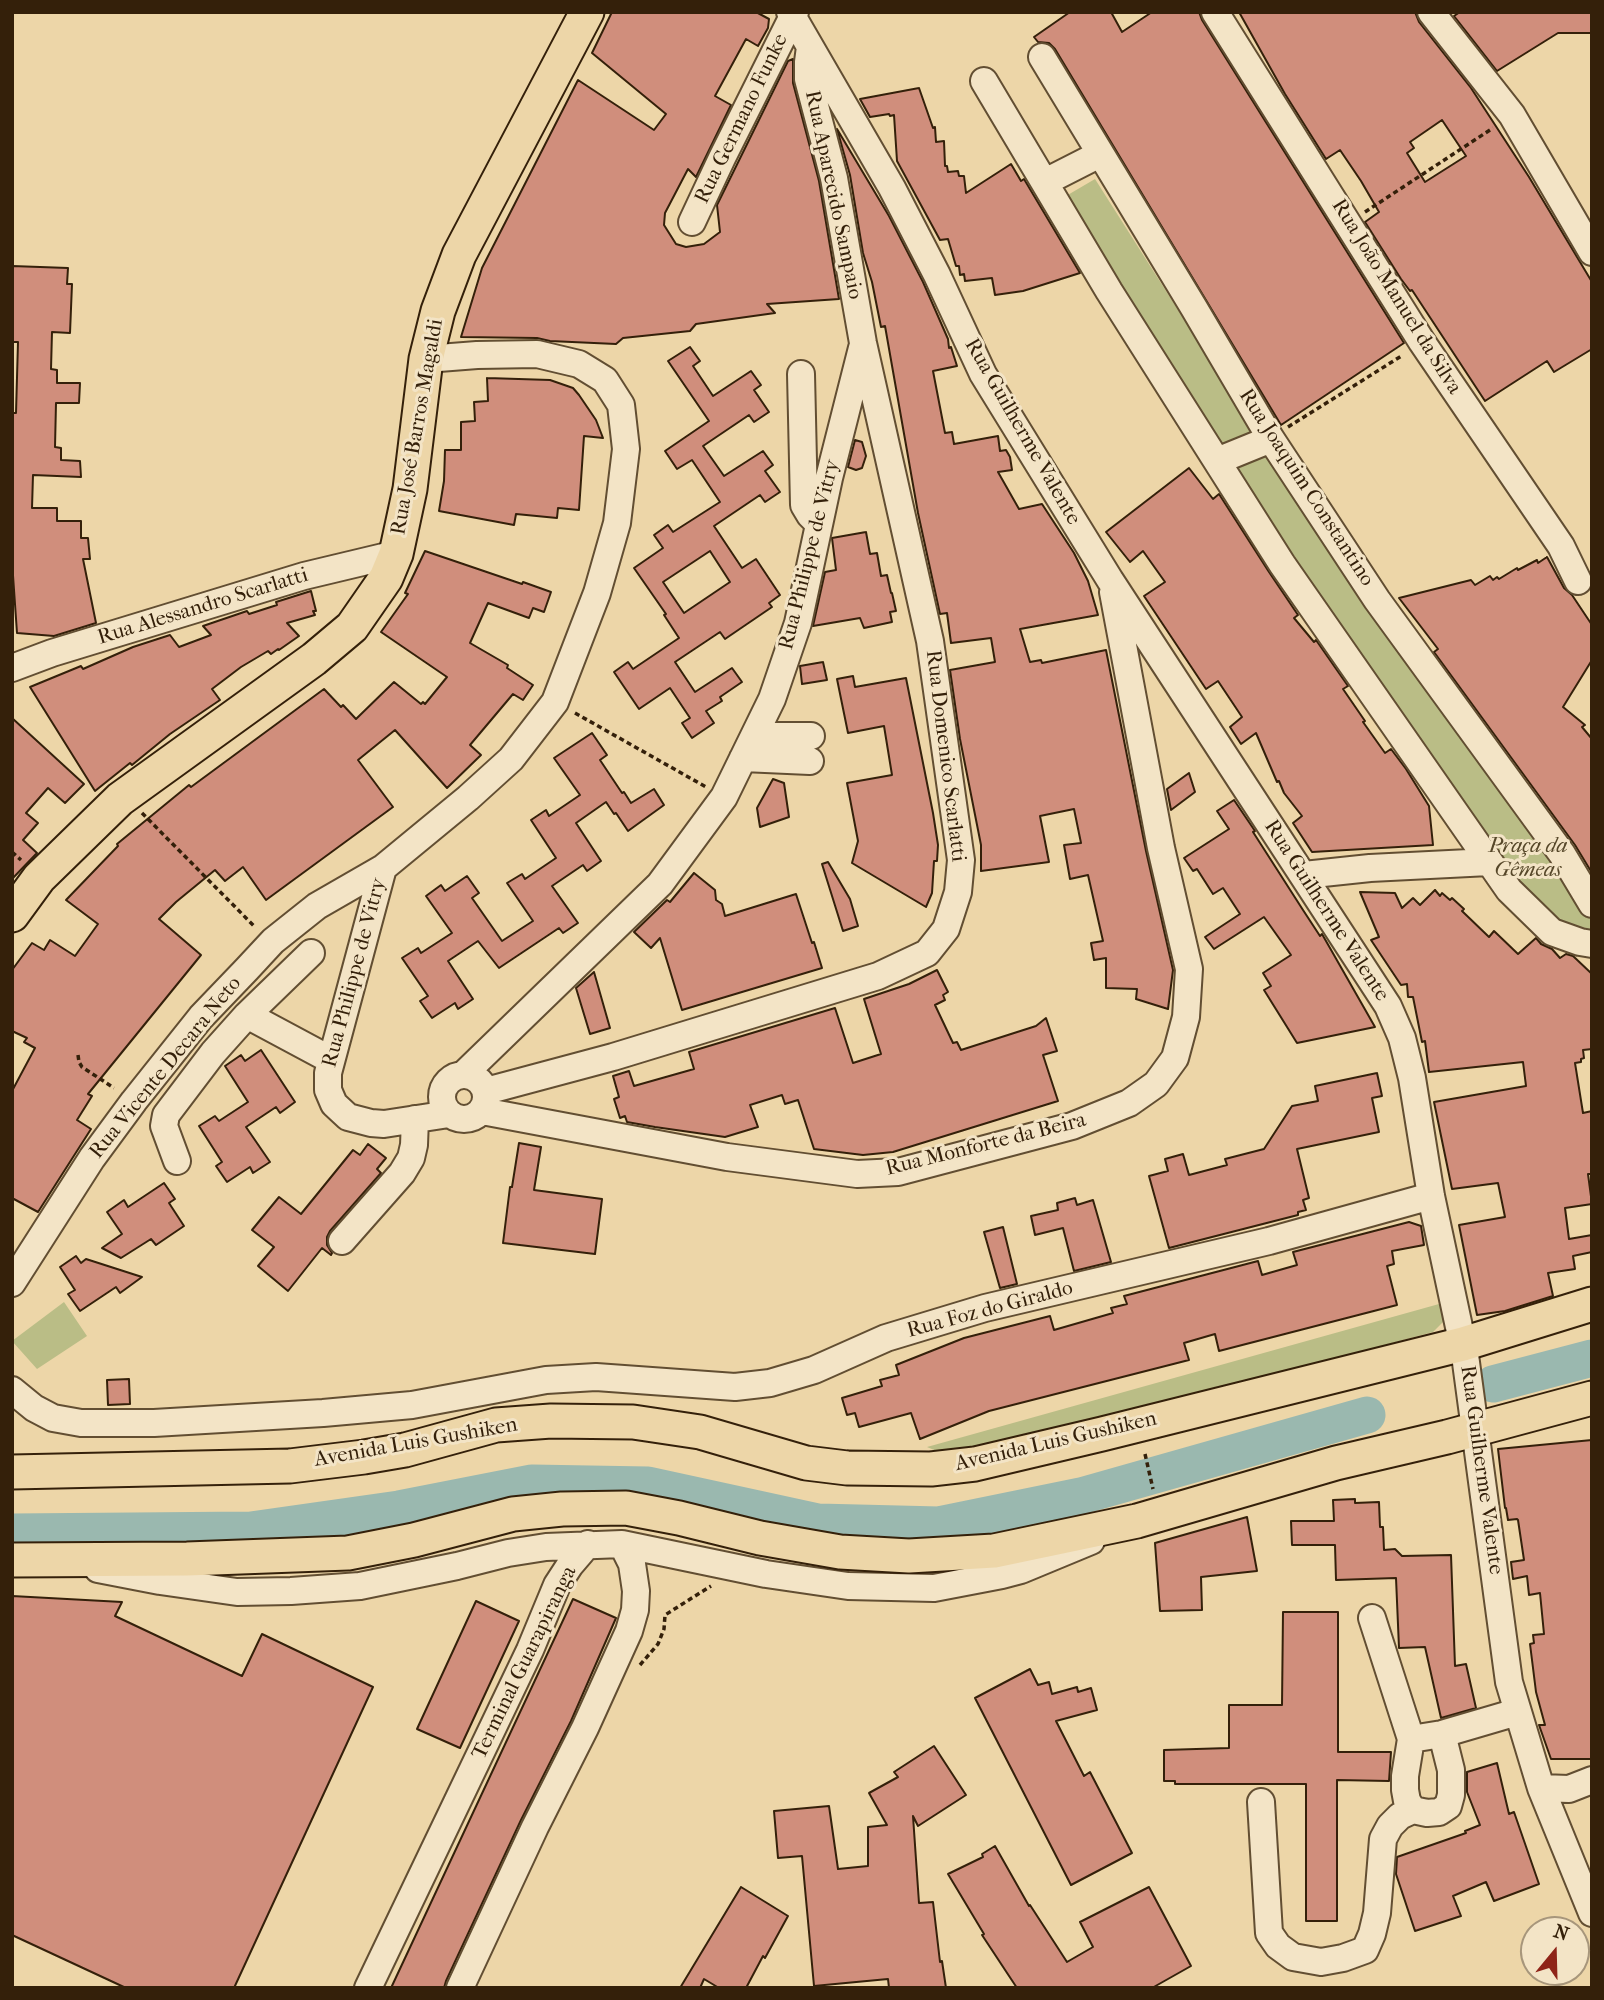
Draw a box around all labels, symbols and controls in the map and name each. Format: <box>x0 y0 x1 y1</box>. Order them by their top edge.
street label: Rua Germano Funke <box>690 30 794 208</box>
street label: Rua Aparecido Sampaio <box>799 88 867 302</box>
street label: Rua João Manuel da Silva <box>1326 195 1466 399</box>
street label: Rua José Barros Magaldi <box>387 317 449 537</box>
street label: Rua Guilherme Valente <box>958 334 1086 530</box>
street label: Rua Joaquim Constantino <box>1233 385 1379 591</box>
street label: Rua Philippe de Vitry <box>774 457 846 653</box>
street label: Rua Alessandro Scarlatti <box>95 563 311 651</box>
street label: Rua Domenico Scarlatti <box>919 649 971 863</box>
street label: Rua Guilherme Valente <box>1258 816 1394 1006</box>
park label: Praça da Gêmeas <box>1489 834 1567 884</box>
street label: Rua Philippe de Vitry <box>318 876 392 1070</box>
street label: Rua Vicente Decara Neto <box>85 972 247 1164</box>
street label: Rua Monforte da Beira <box>883 1108 1089 1182</box>
street label: Rua Foz do Giraldo <box>904 1276 1076 1344</box>
street label: Rua Guilherme Valente <box>1454 1364 1508 1576</box>
street label: Avenida Luis Gushiken <box>953 1407 1159 1477</box>
street label: Avenida Luis Gushiken <box>312 1413 520 1473</box>
street label: Terminal Guarapiranga <box>467 1562 583 1764</box>
north arrow <box>1520 1916 1590 1986</box>
text: N <box>1551 1920 1572 1946</box>

